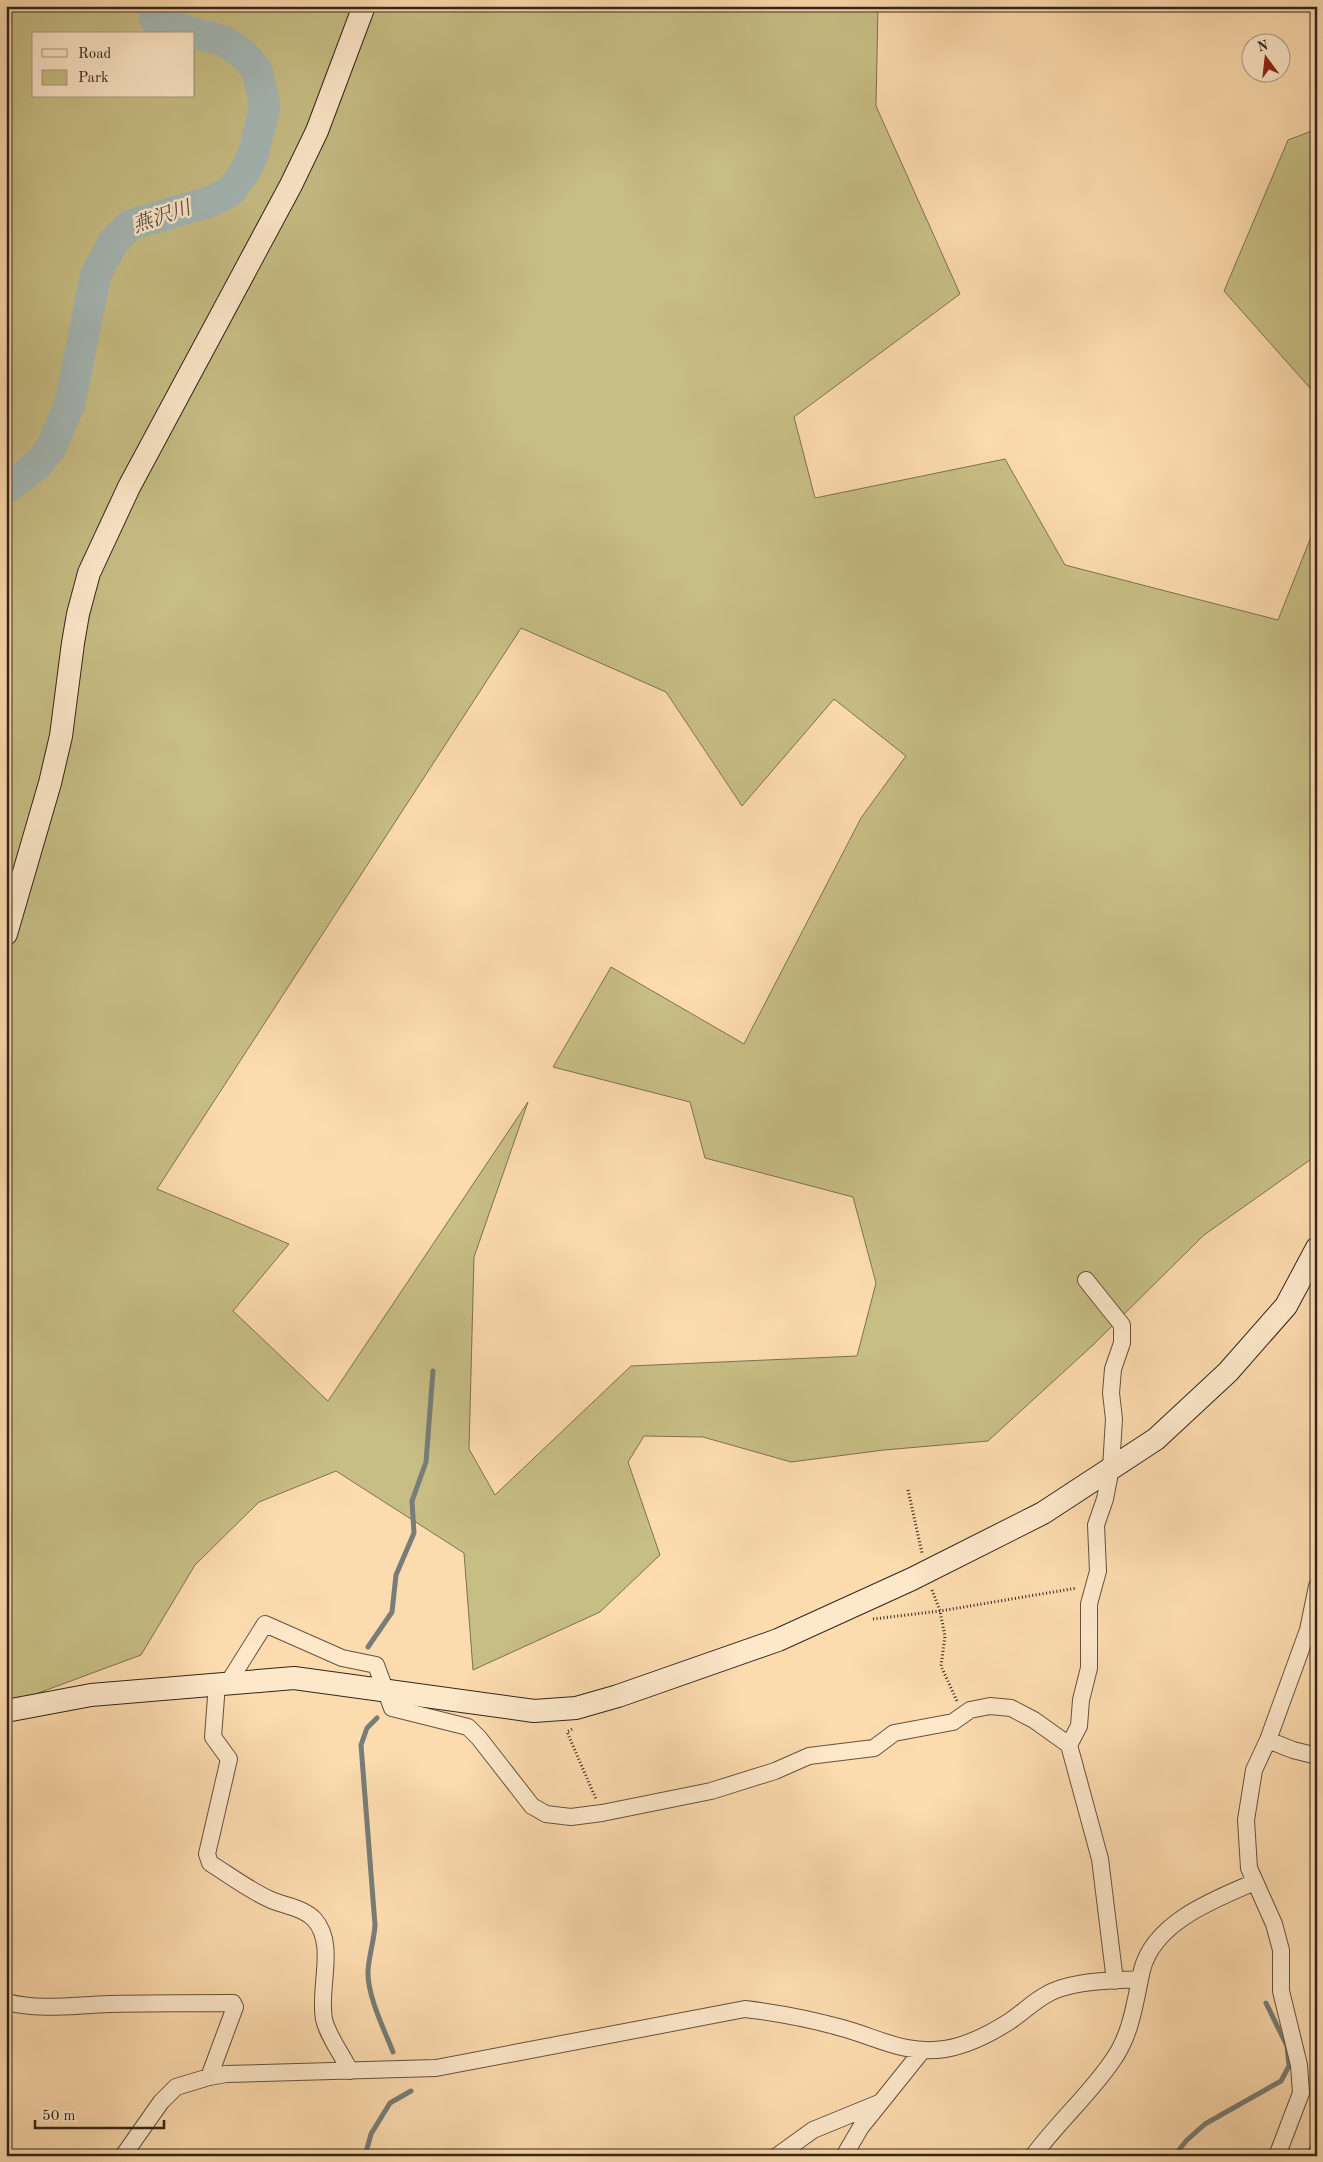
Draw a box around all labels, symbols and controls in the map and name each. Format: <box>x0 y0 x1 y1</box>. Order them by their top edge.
legend <box>32 32 195 98</box>
north arrow <box>1240 32 1290 82</box>
text: N <box>1256 38 1270 55</box>
text: Road <box>78 47 112 62</box>
text: Park <box>78 71 109 86</box>
water label: 燕沢川 <box>130 196 196 237</box>
scale bar <box>35 2097 164 2129</box>
text: 50 m <box>42 2109 76 2124</box>

